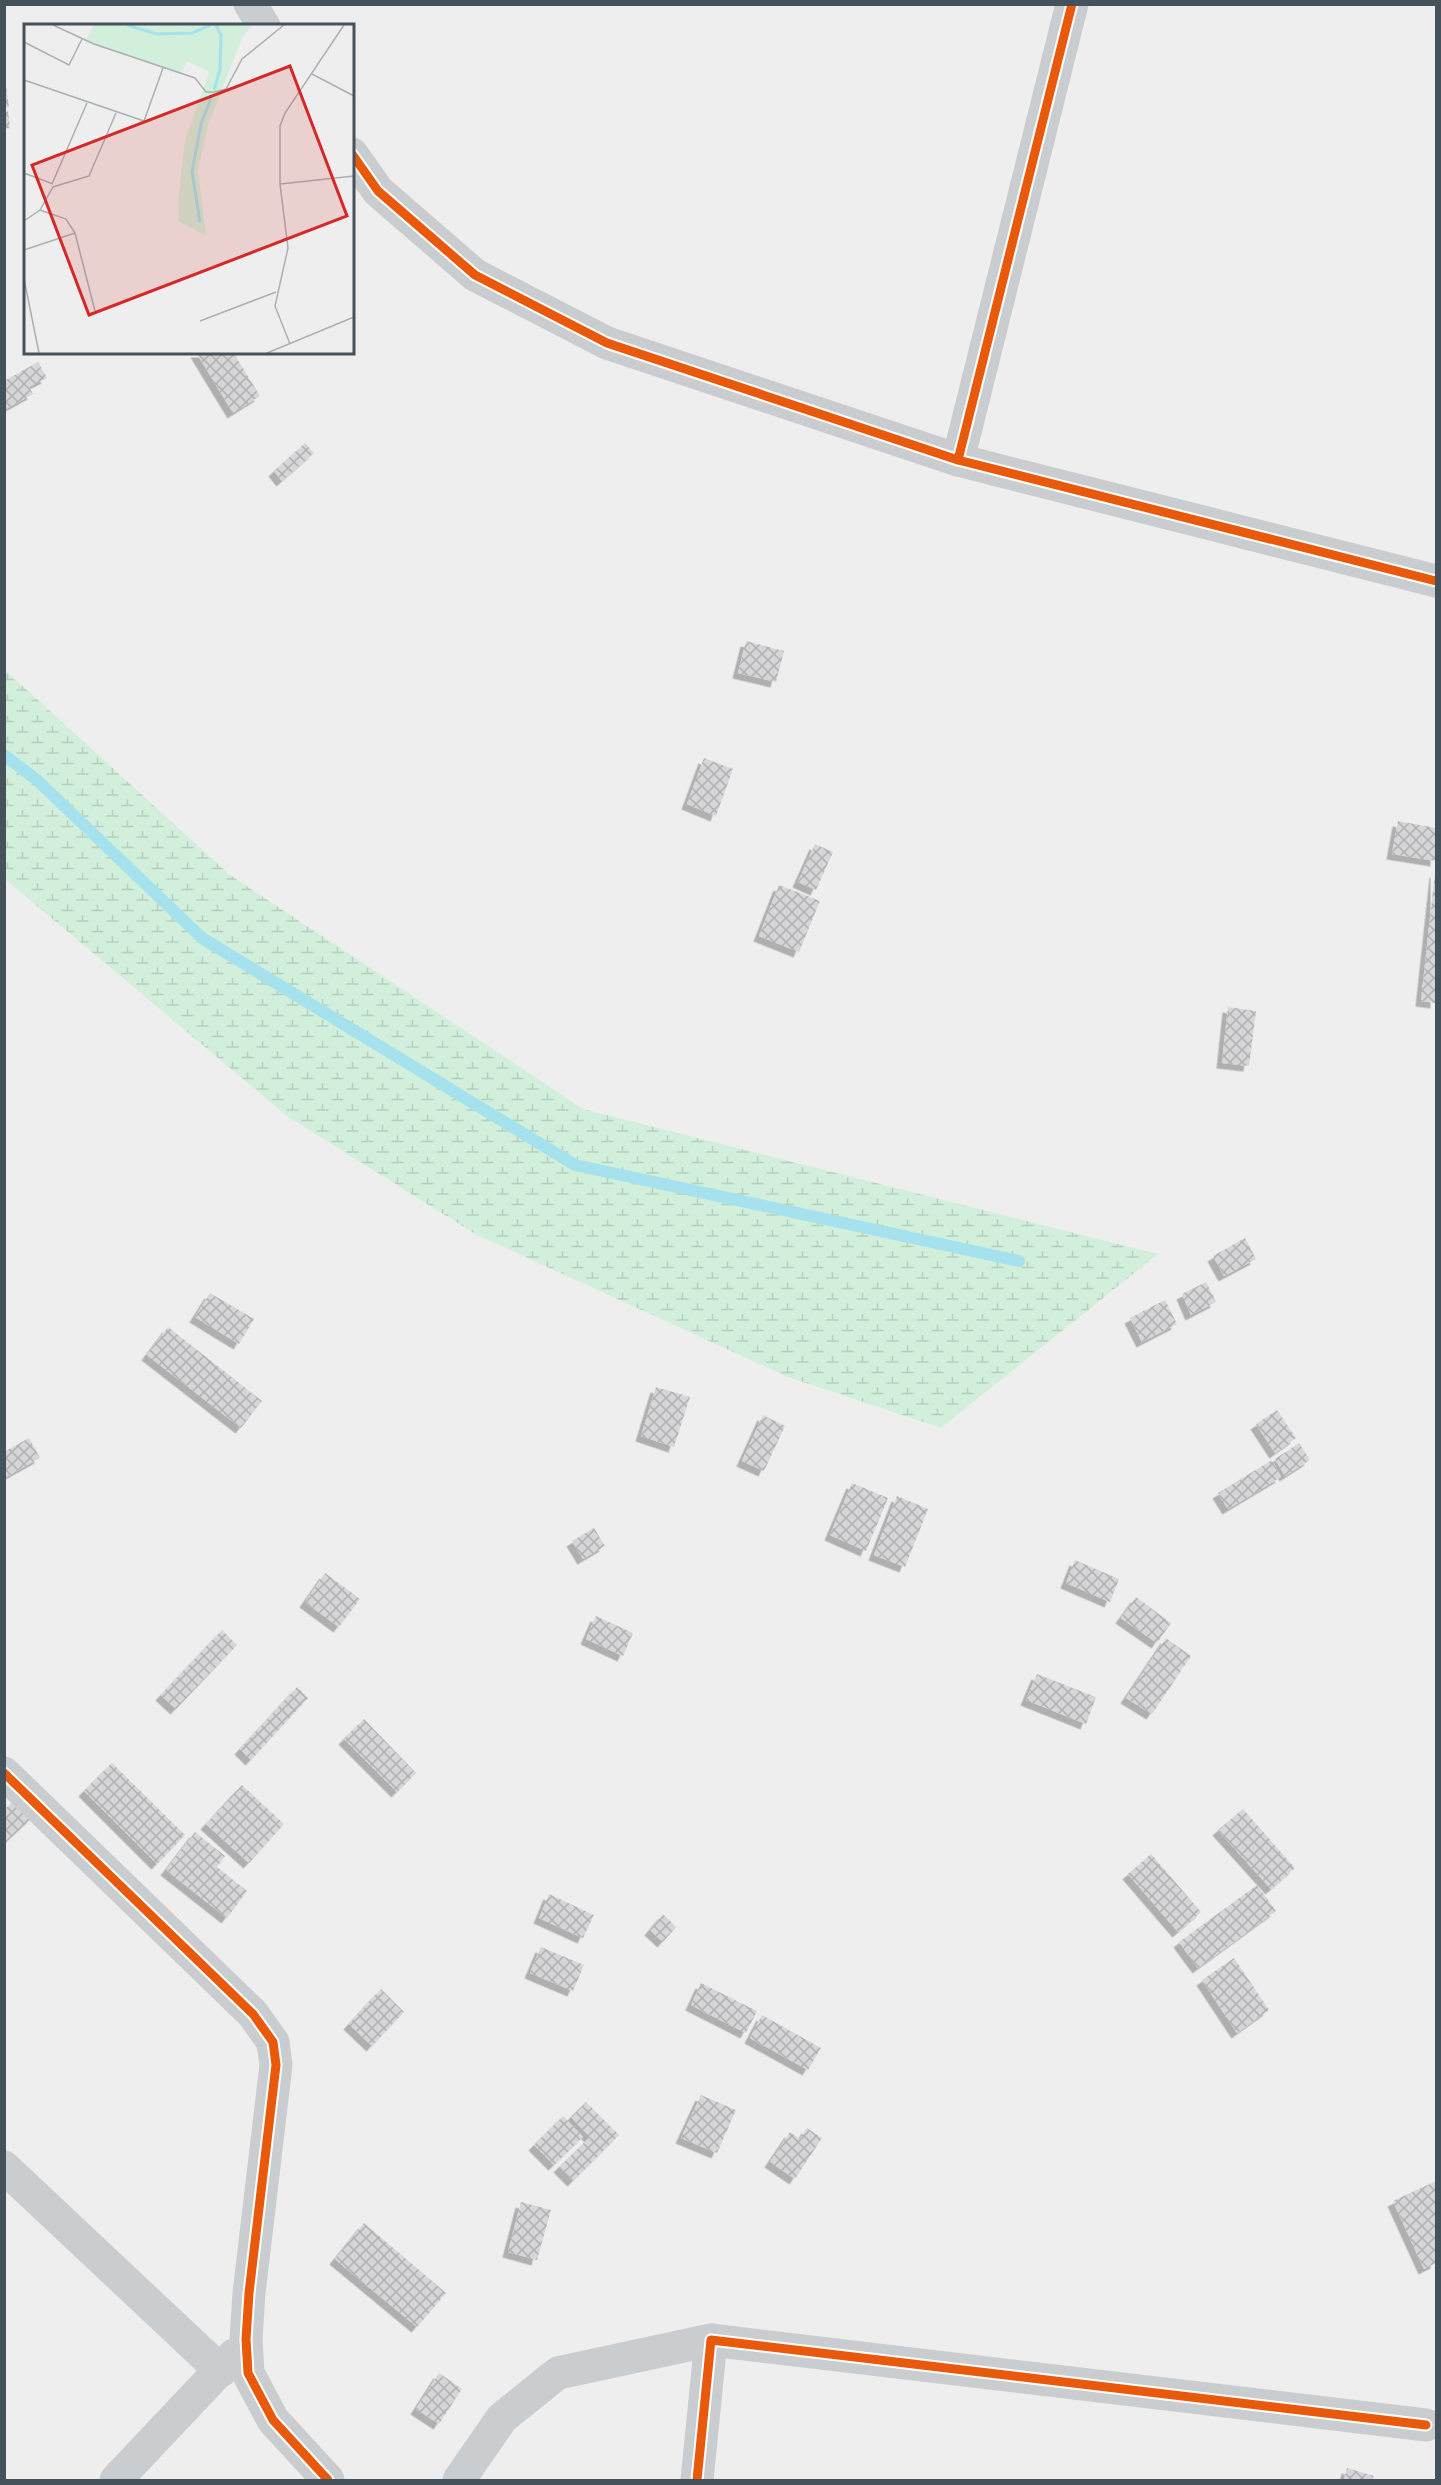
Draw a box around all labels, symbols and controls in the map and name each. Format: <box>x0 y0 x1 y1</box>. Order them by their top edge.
inset map <box>24 24 354 354</box>

